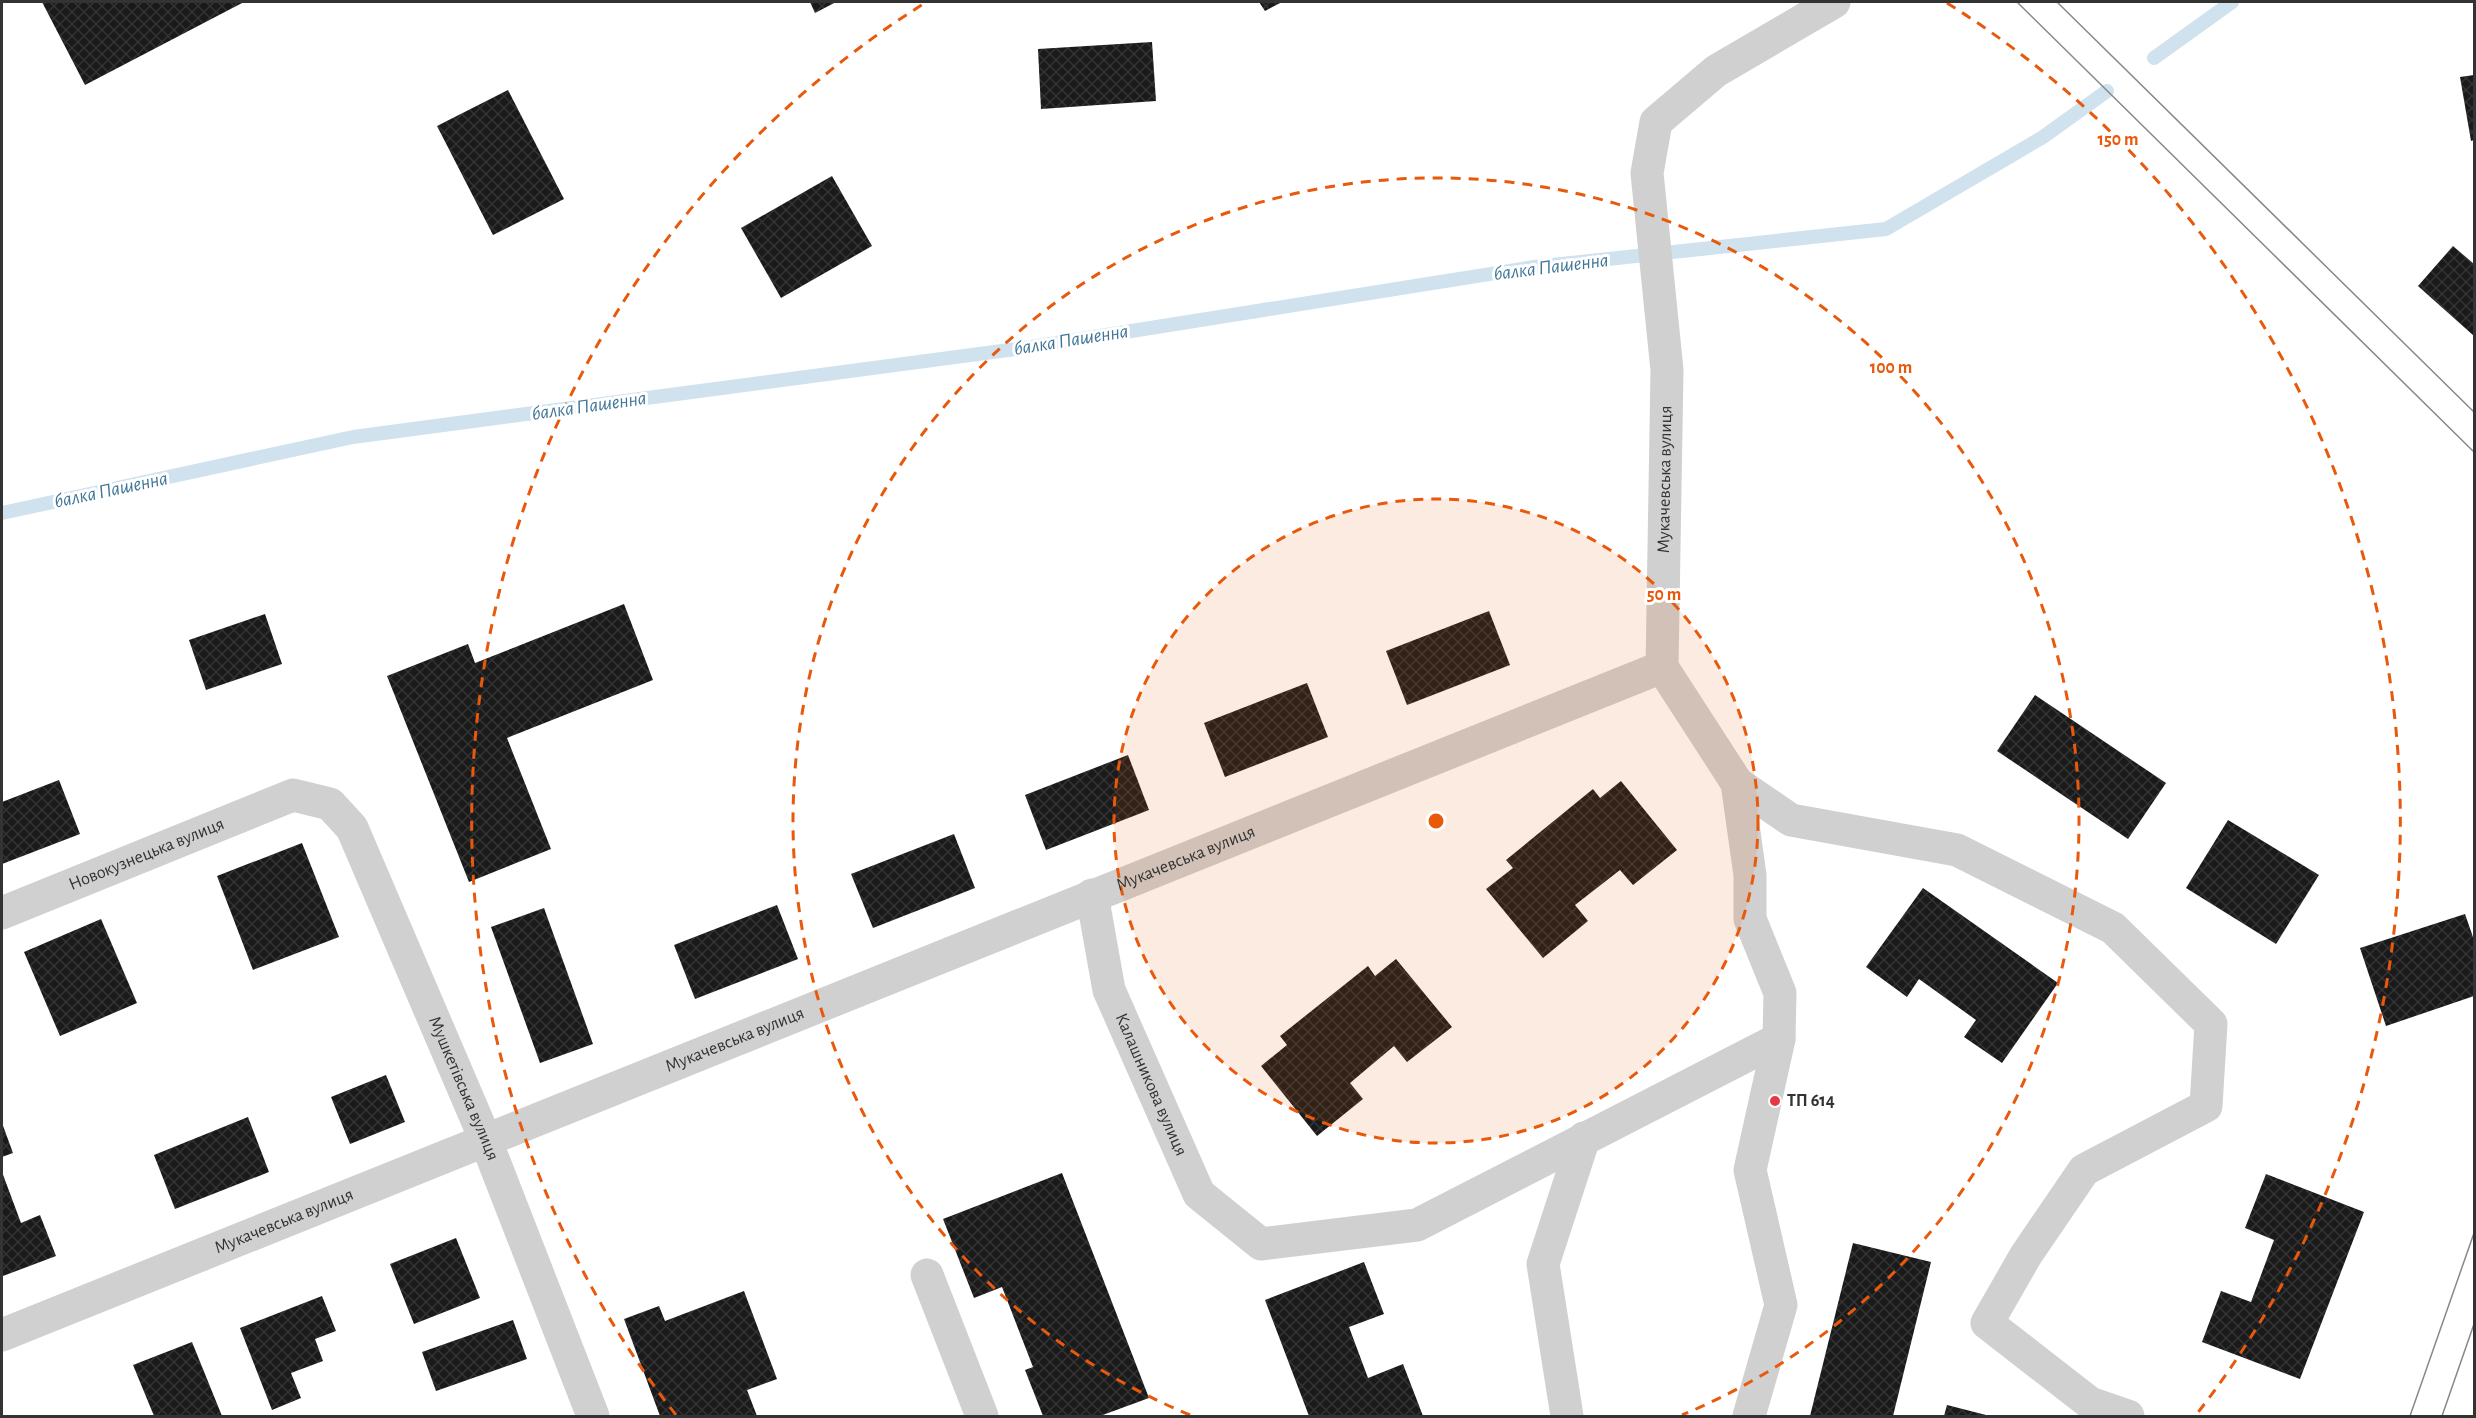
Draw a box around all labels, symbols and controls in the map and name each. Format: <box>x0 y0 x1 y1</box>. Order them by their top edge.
text: 150 m <box>2098 131 2138 149</box>
water label: балка Пашенна <box>1493 250 1609 284</box>
water label: балка Пашенна <box>1012 321 1130 359</box>
text: 100 m <box>1870 359 1912 377</box>
water label: балка Пашенна <box>531 388 647 424</box>
street label: Мукачевська вулиця <box>1655 405 1675 554</box>
water label: балка Пашенна <box>53 468 169 512</box>
text: 50 m <box>1647 586 1681 604</box>
centre of rings <box>1426 811 1446 831</box>
street label: Новокузнецька вулиця <box>66 815 227 894</box>
street label: Мукачевська вулиця <box>1114 823 1258 895</box>
street label: Мукачевська вулиця <box>663 1004 807 1076</box>
street label: Калашникова вулиця <box>1112 1011 1190 1159</box>
street label: Мушкетівська вулиця <box>425 1014 502 1163</box>
place label: ТП 614 <box>1787 1092 1835 1110</box>
marker: ТП 614 <box>1768 1094 1782 1108</box>
street label: Мукачевська вулиця <box>212 1186 356 1258</box>

